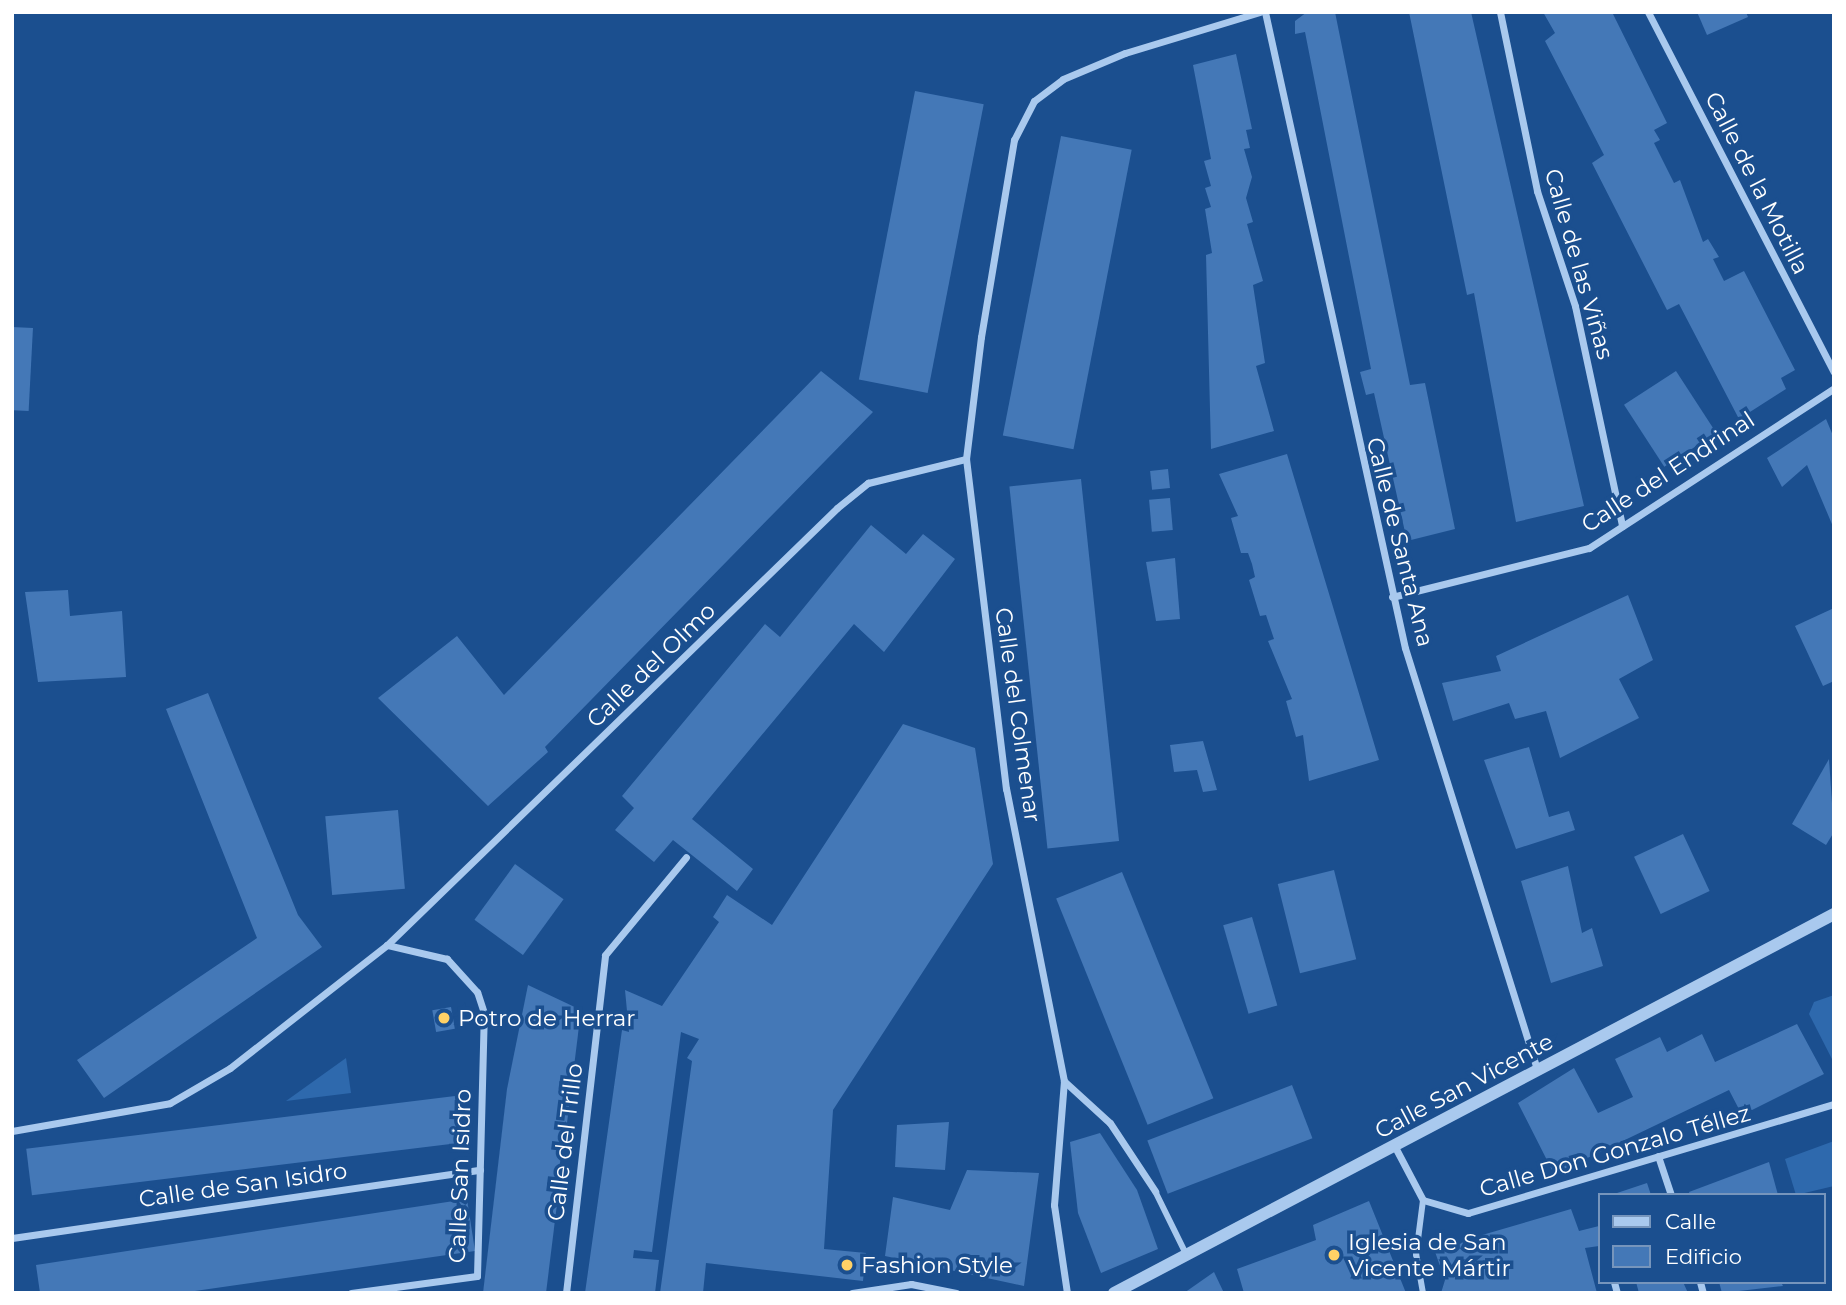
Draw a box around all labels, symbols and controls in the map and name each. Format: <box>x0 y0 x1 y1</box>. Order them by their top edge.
street label: Calle de la Motilla <box>1699 87 1815 279</box>
street label: Calle de las Viñas <box>1539 166 1619 362</box>
street label: Calle del Endrinal <box>1576 406 1760 538</box>
street label: Calle de Santa Ana <box>1361 434 1439 650</box>
street label: Calle del Olmo <box>581 597 721 733</box>
street label: Calle del Colmenar <box>989 606 1047 824</box>
place label: Potro de Herrar <box>458 1004 636 1032</box>
marker: Potro de Herrar <box>436 1010 452 1026</box>
street label: Calle San Vicente <box>1370 1027 1558 1145</box>
street label: Calle del Trillo <box>542 1062 588 1222</box>
street label: Calle San Isidro <box>443 1088 477 1264</box>
street label: Calle Don Gonzalo Téllez <box>1476 1099 1754 1203</box>
street label: Calle de San Isidro <box>137 1157 349 1213</box>
legend <box>1598 1193 1825 1284</box>
text: Calle <box>1665 1209 1716 1234</box>
place label: Iglesia de San Vicente Mártir <box>1348 1228 1511 1282</box>
text: Edificio <box>1665 1244 1742 1269</box>
marker: Iglesia de San Vicente Mártir <box>1326 1247 1342 1263</box>
place label: Fashion Style <box>861 1251 1013 1279</box>
marker: Fashion Style <box>839 1257 855 1273</box>

